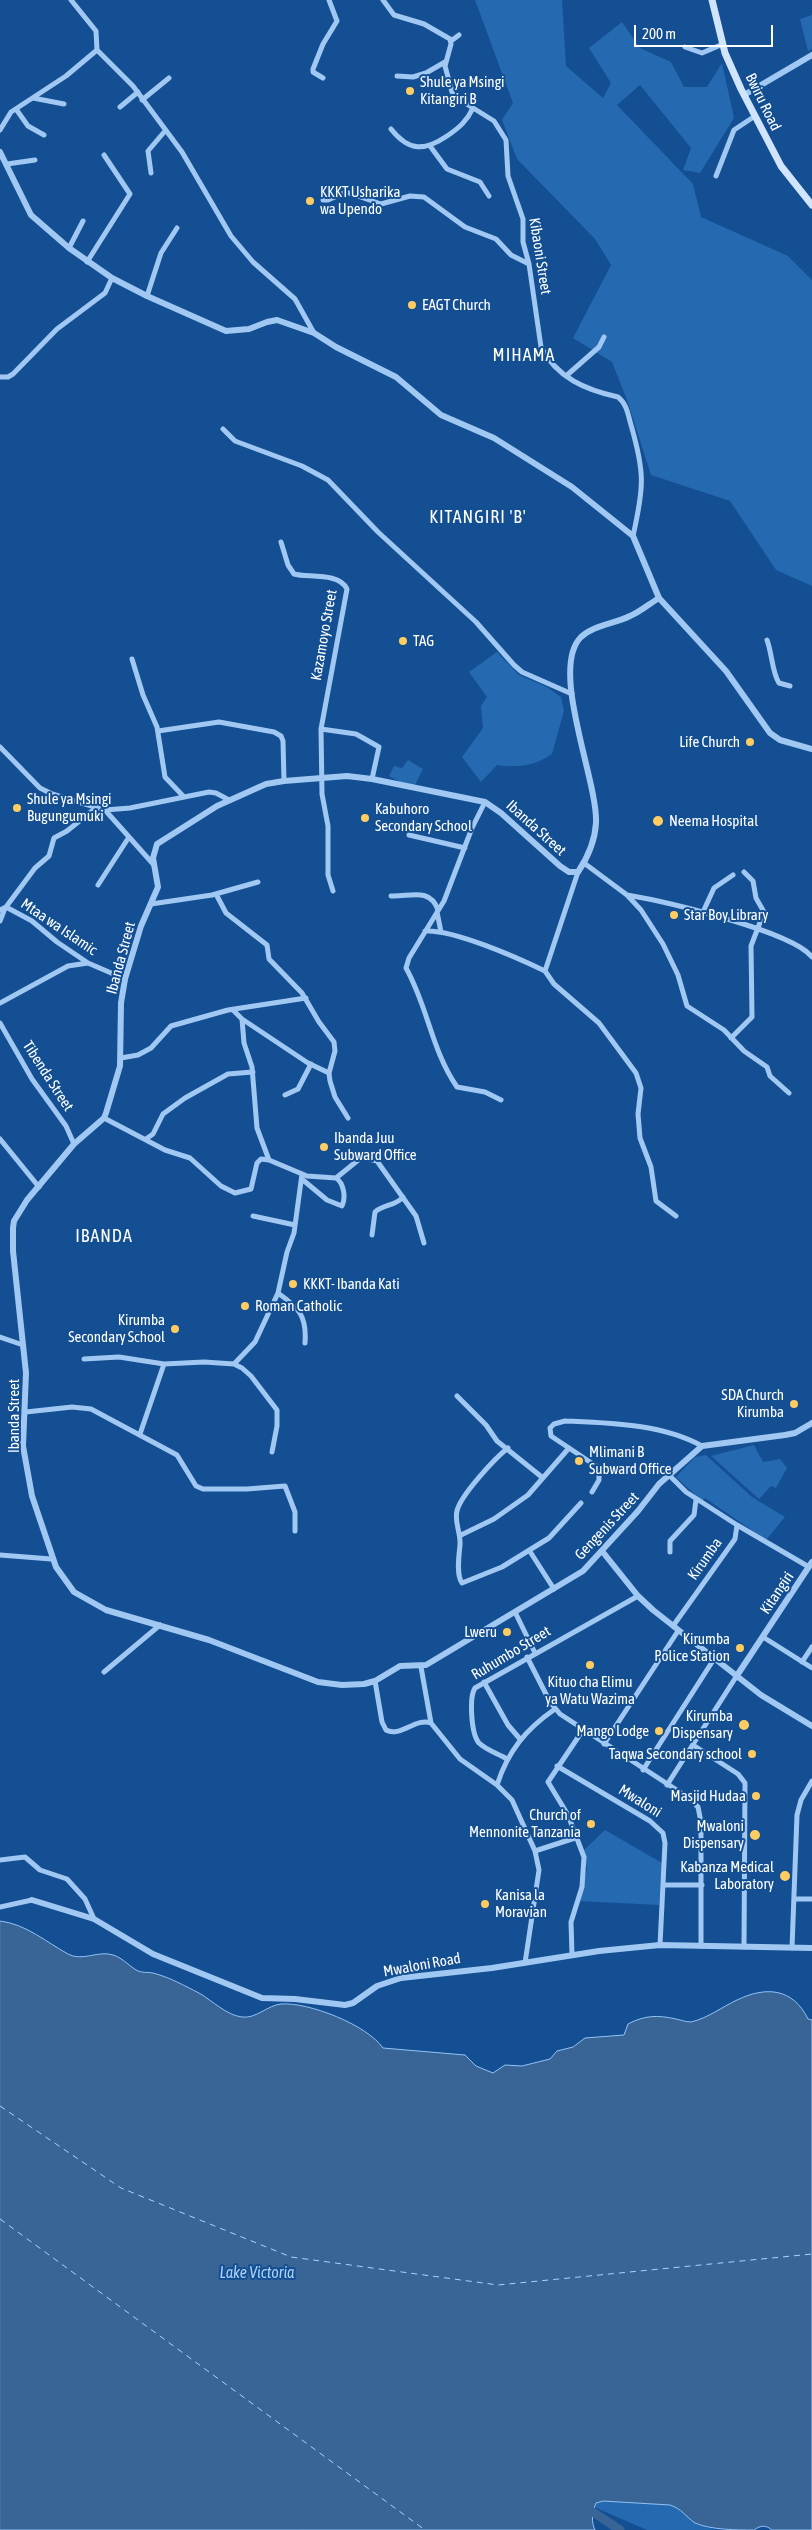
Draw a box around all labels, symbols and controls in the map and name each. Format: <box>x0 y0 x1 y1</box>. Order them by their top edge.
scale bar <box>637 15 776 47</box>
text: 200 m <box>642 25 676 42</box>
street label: Bwiru Road <box>741 70 785 134</box>
place label: Shule ya Msingi Kitangiri B <box>420 73 505 108</box>
marker: Shule ya Msingi Kitangiri B <box>404 85 416 97</box>
place label: KKKT Usharika wa Upendo <box>320 183 401 218</box>
marker: KKKT Usharika wa Upendo <box>304 195 316 207</box>
street label: Kibaoni Street <box>525 216 555 296</box>
place label: EAGT Church <box>422 296 491 314</box>
marker: EAGT Church <box>406 299 418 311</box>
district label: MIHAMA <box>492 344 556 366</box>
district label: KITANGIRI 'B' <box>428 506 528 528</box>
street label: Kazamoyo Street <box>307 588 341 682</box>
place label: TAG <box>413 632 434 650</box>
marker: TAG <box>397 635 409 647</box>
place label: Life Church <box>679 733 740 751</box>
marker: Life Church <box>744 736 756 748</box>
place label: Shule ya Msingi Bugungumuki <box>27 790 112 825</box>
street label: Ibanda Street <box>502 796 570 860</box>
place label: Kabuhoro Secondary School <box>375 800 472 835</box>
marker: Shule ya Msingi Bugungumuki <box>11 802 23 814</box>
marker: Kabuhoro Secondary School <box>359 812 371 824</box>
place label: Neema Hospital <box>669 812 758 830</box>
marker: Neema Hospital <box>651 814 665 828</box>
street label: Mtaa wa Islamic <box>17 895 101 959</box>
place label: Star Boy Library <box>684 906 768 924</box>
marker: Star Boy Library <box>668 909 680 921</box>
street label: Ibanda Street <box>103 920 139 996</box>
street label: Tibenda Street <box>19 1038 77 1114</box>
place label: Ibanda Juu Subward Office <box>334 1129 417 1164</box>
marker: Ibanda Juu Subward Office <box>318 1141 330 1153</box>
district label: IBANDA <box>75 1225 133 1247</box>
place label: KKKT- Ibanda Kati <box>303 1275 400 1293</box>
marker: KKKT- Ibanda Kati <box>287 1278 299 1290</box>
place label: Roman Catholic <box>255 1297 342 1315</box>
marker: Roman Catholic <box>239 1300 251 1312</box>
place label: Kirumba Secondary School <box>68 1311 165 1346</box>
marker: Kirumba Secondary School <box>169 1323 181 1335</box>
street label: Ibanda Street <box>5 1379 23 1453</box>
place label: SDA Church Kirumba <box>721 1386 784 1421</box>
marker: SDA Church Kirumba <box>788 1398 800 1410</box>
place label: Mlimani B Subward Office <box>589 1443 672 1478</box>
marker: Mlimani B Subward Office <box>573 1455 585 1467</box>
street label: Gengenis Street <box>571 1488 643 1564</box>
street label: Kirumba <box>684 1534 726 1584</box>
street label: Kitangiri <box>756 1568 798 1618</box>
street label: Ruhumbo Street <box>468 1622 554 1684</box>
place label: Lweru <box>464 1623 497 1641</box>
marker: Lweru <box>501 1626 513 1638</box>
place label: Kirumba Police Station <box>654 1630 730 1665</box>
marker: Kirumba Police Station <box>734 1642 746 1654</box>
marker: Kituo cha Elimu ya Watu Wazima <box>584 1659 596 1671</box>
place label: Kituo cha Elimu ya Watu Wazima <box>545 1673 635 1708</box>
place label: Kirumba Dispensary <box>672 1707 733 1742</box>
marker: Kirumba Dispensary <box>737 1718 751 1732</box>
place label: Mango Lodge <box>577 1722 649 1740</box>
marker: Mango Lodge <box>653 1725 665 1737</box>
place label: Taqwa Secondary school <box>609 1745 742 1763</box>
marker: Taqwa Secondary school <box>746 1748 758 1760</box>
street label: Mwaloni <box>615 1781 665 1821</box>
place label: Masjid Hudaa <box>671 1787 746 1805</box>
marker: Masjid Hudaa <box>750 1790 762 1802</box>
place label: Church of Mennonite Tanzania <box>469 1806 581 1841</box>
place label: Mwaloni Dispensary <box>683 1817 744 1852</box>
marker: Church of Mennonite Tanzania <box>585 1818 597 1830</box>
marker: Mwaloni Dispensary <box>748 1828 762 1842</box>
place label: Kabanza Medical Laboratory <box>680 1858 774 1893</box>
marker: Kabanza Medical Laboratory <box>778 1869 792 1883</box>
place label: Kanisa la Moravian <box>495 1886 547 1921</box>
marker: Kanisa la Moravian <box>479 1898 491 1910</box>
street label: Mwaloni Road <box>382 1949 462 1981</box>
water label: Lake Victoria <box>219 2263 295 2283</box>

